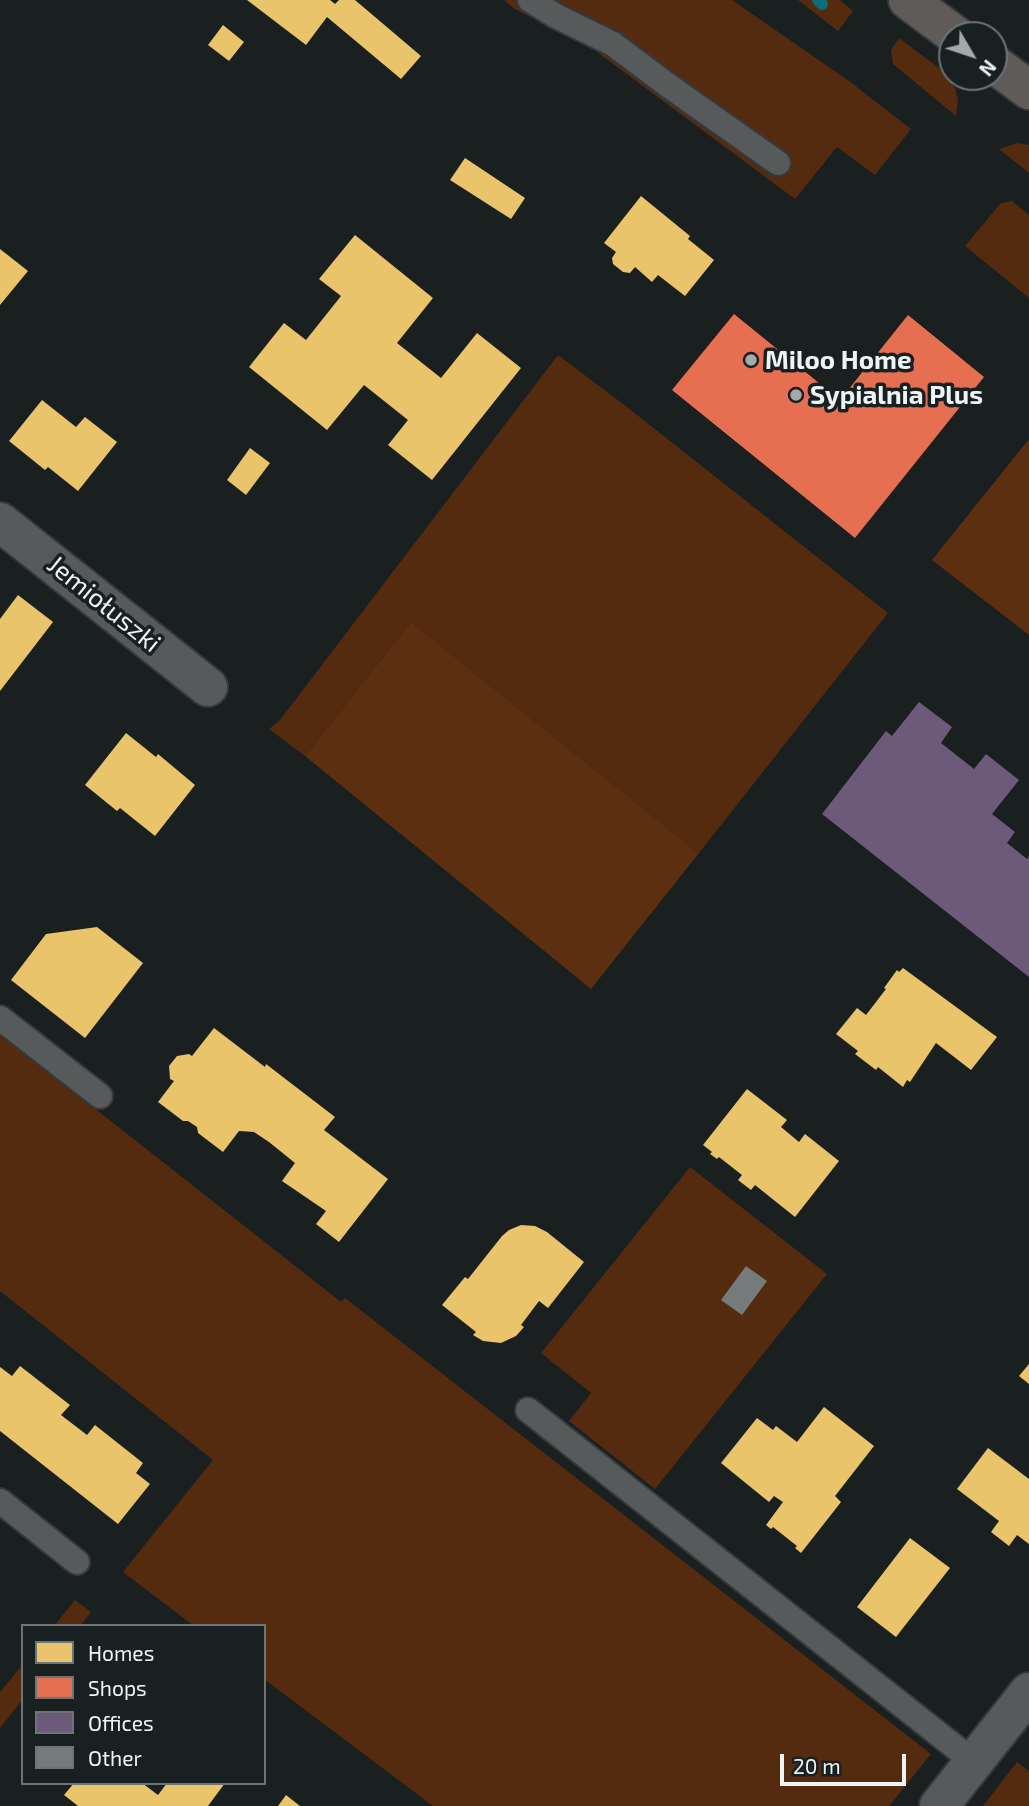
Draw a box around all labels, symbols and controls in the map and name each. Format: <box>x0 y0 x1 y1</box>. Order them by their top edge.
north arrow <box>938 21 1008 91</box>
text: N <box>975 56 1001 81</box>
place label: Miloo Home <box>765 344 912 376</box>
marker: Miloo Home <box>743 352 759 368</box>
place label: Sypialnia Plus <box>810 379 983 411</box>
marker: Sypialnia Plus <box>788 387 804 403</box>
street label: Jemiołuszki <box>41 549 167 659</box>
legend <box>21 1624 266 1785</box>
text: Homes <box>88 1640 154 1665</box>
text: Shops <box>88 1675 147 1700</box>
text: Offices <box>88 1710 154 1735</box>
scale bar <box>784 1740 910 1784</box>
text: Other <box>88 1745 142 1770</box>
text: 20 m <box>793 1753 841 1778</box>

